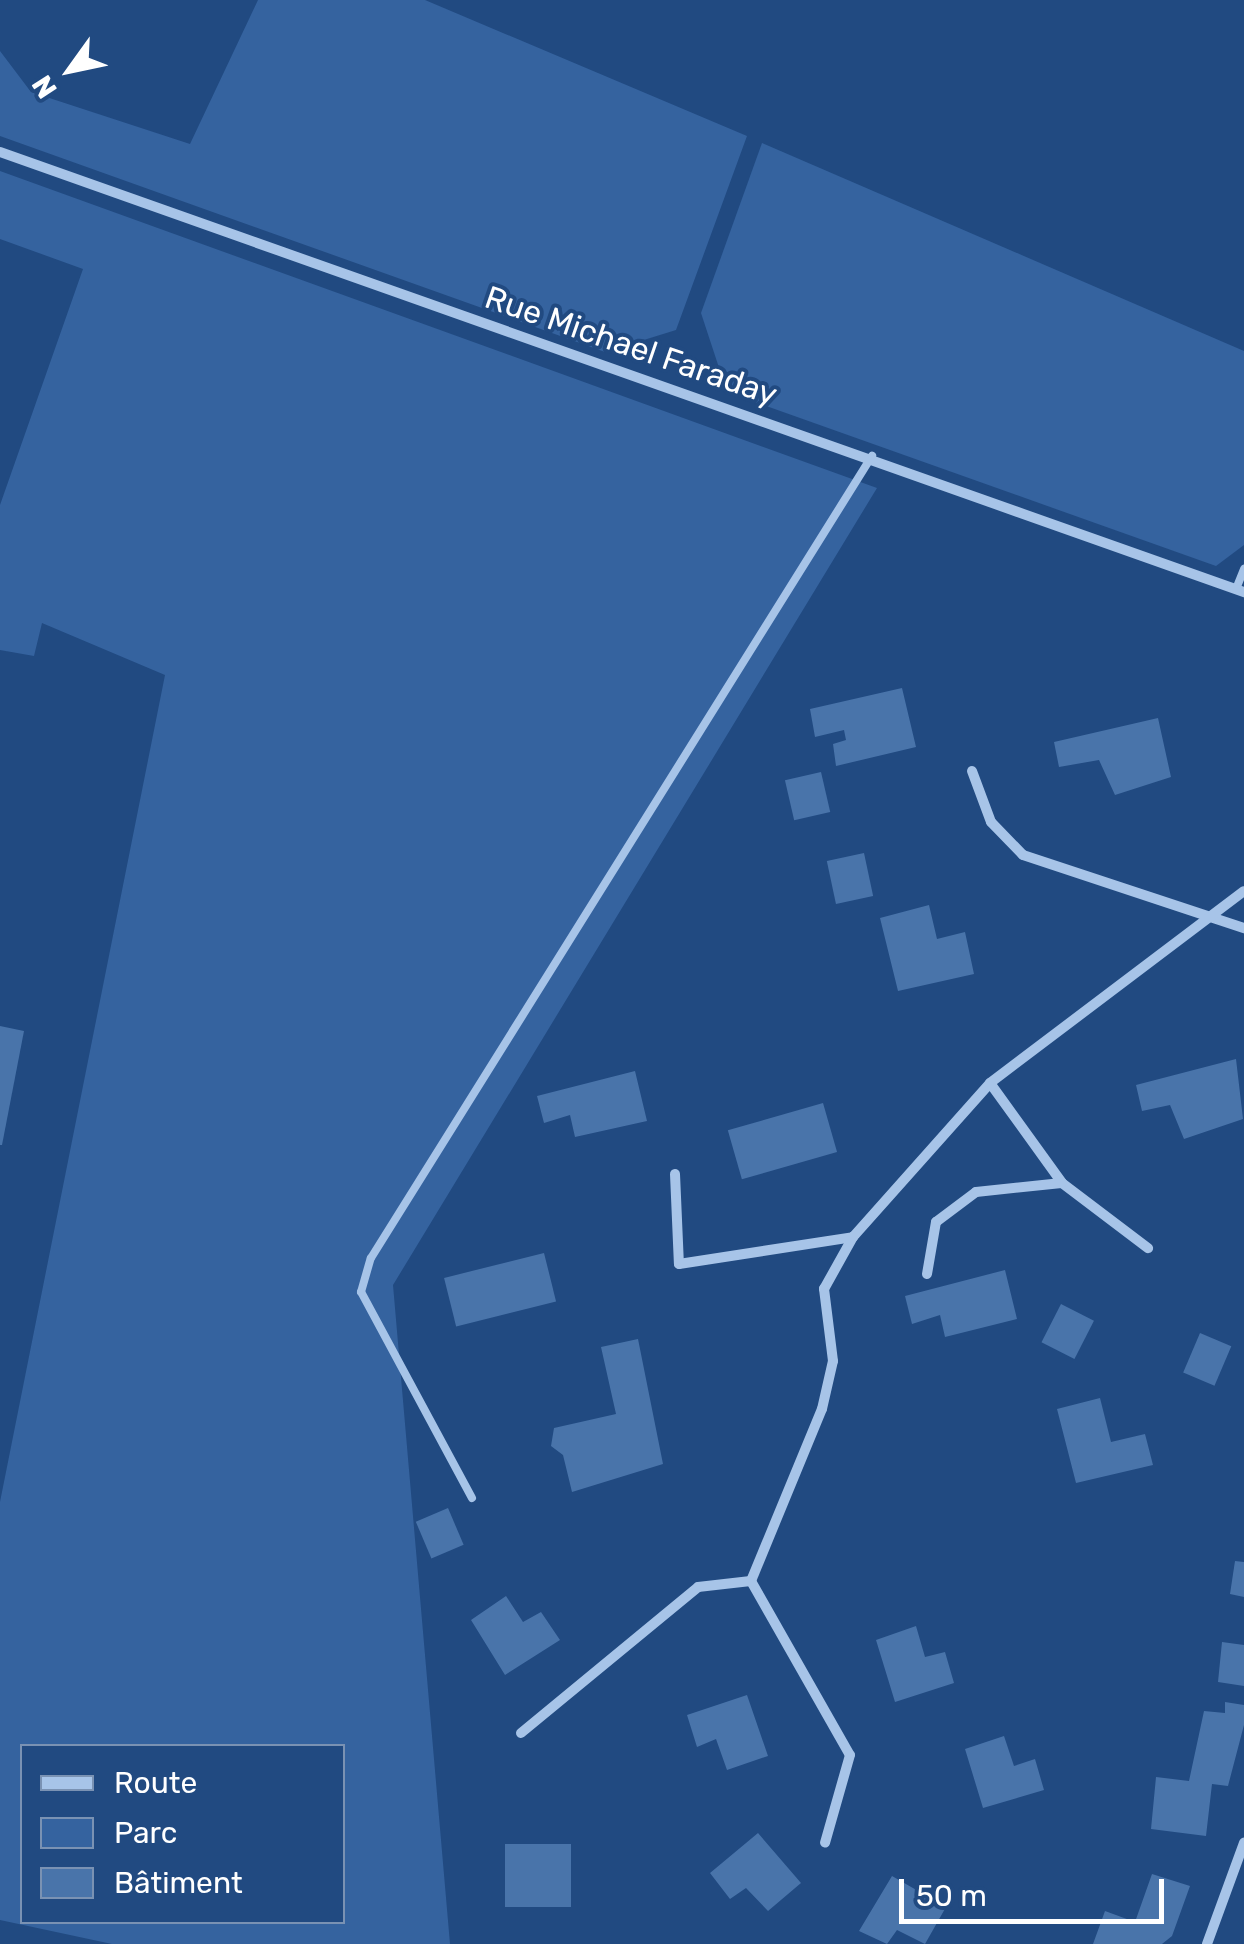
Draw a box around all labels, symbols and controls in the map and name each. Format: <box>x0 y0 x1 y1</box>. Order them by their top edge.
north arrow <box>20 20 120 120</box>
text: N <box>25 69 64 104</box>
street label: Rue Michael Faraday <box>480 278 782 414</box>
legend <box>20 1744 345 1924</box>
text: Route <box>114 1765 197 1801</box>
text: Parc <box>114 1815 177 1851</box>
scale bar <box>904 1859 1169 1921</box>
text: Bâtiment <box>114 1865 243 1901</box>
text: 50 m <box>916 1878 987 1914</box>

